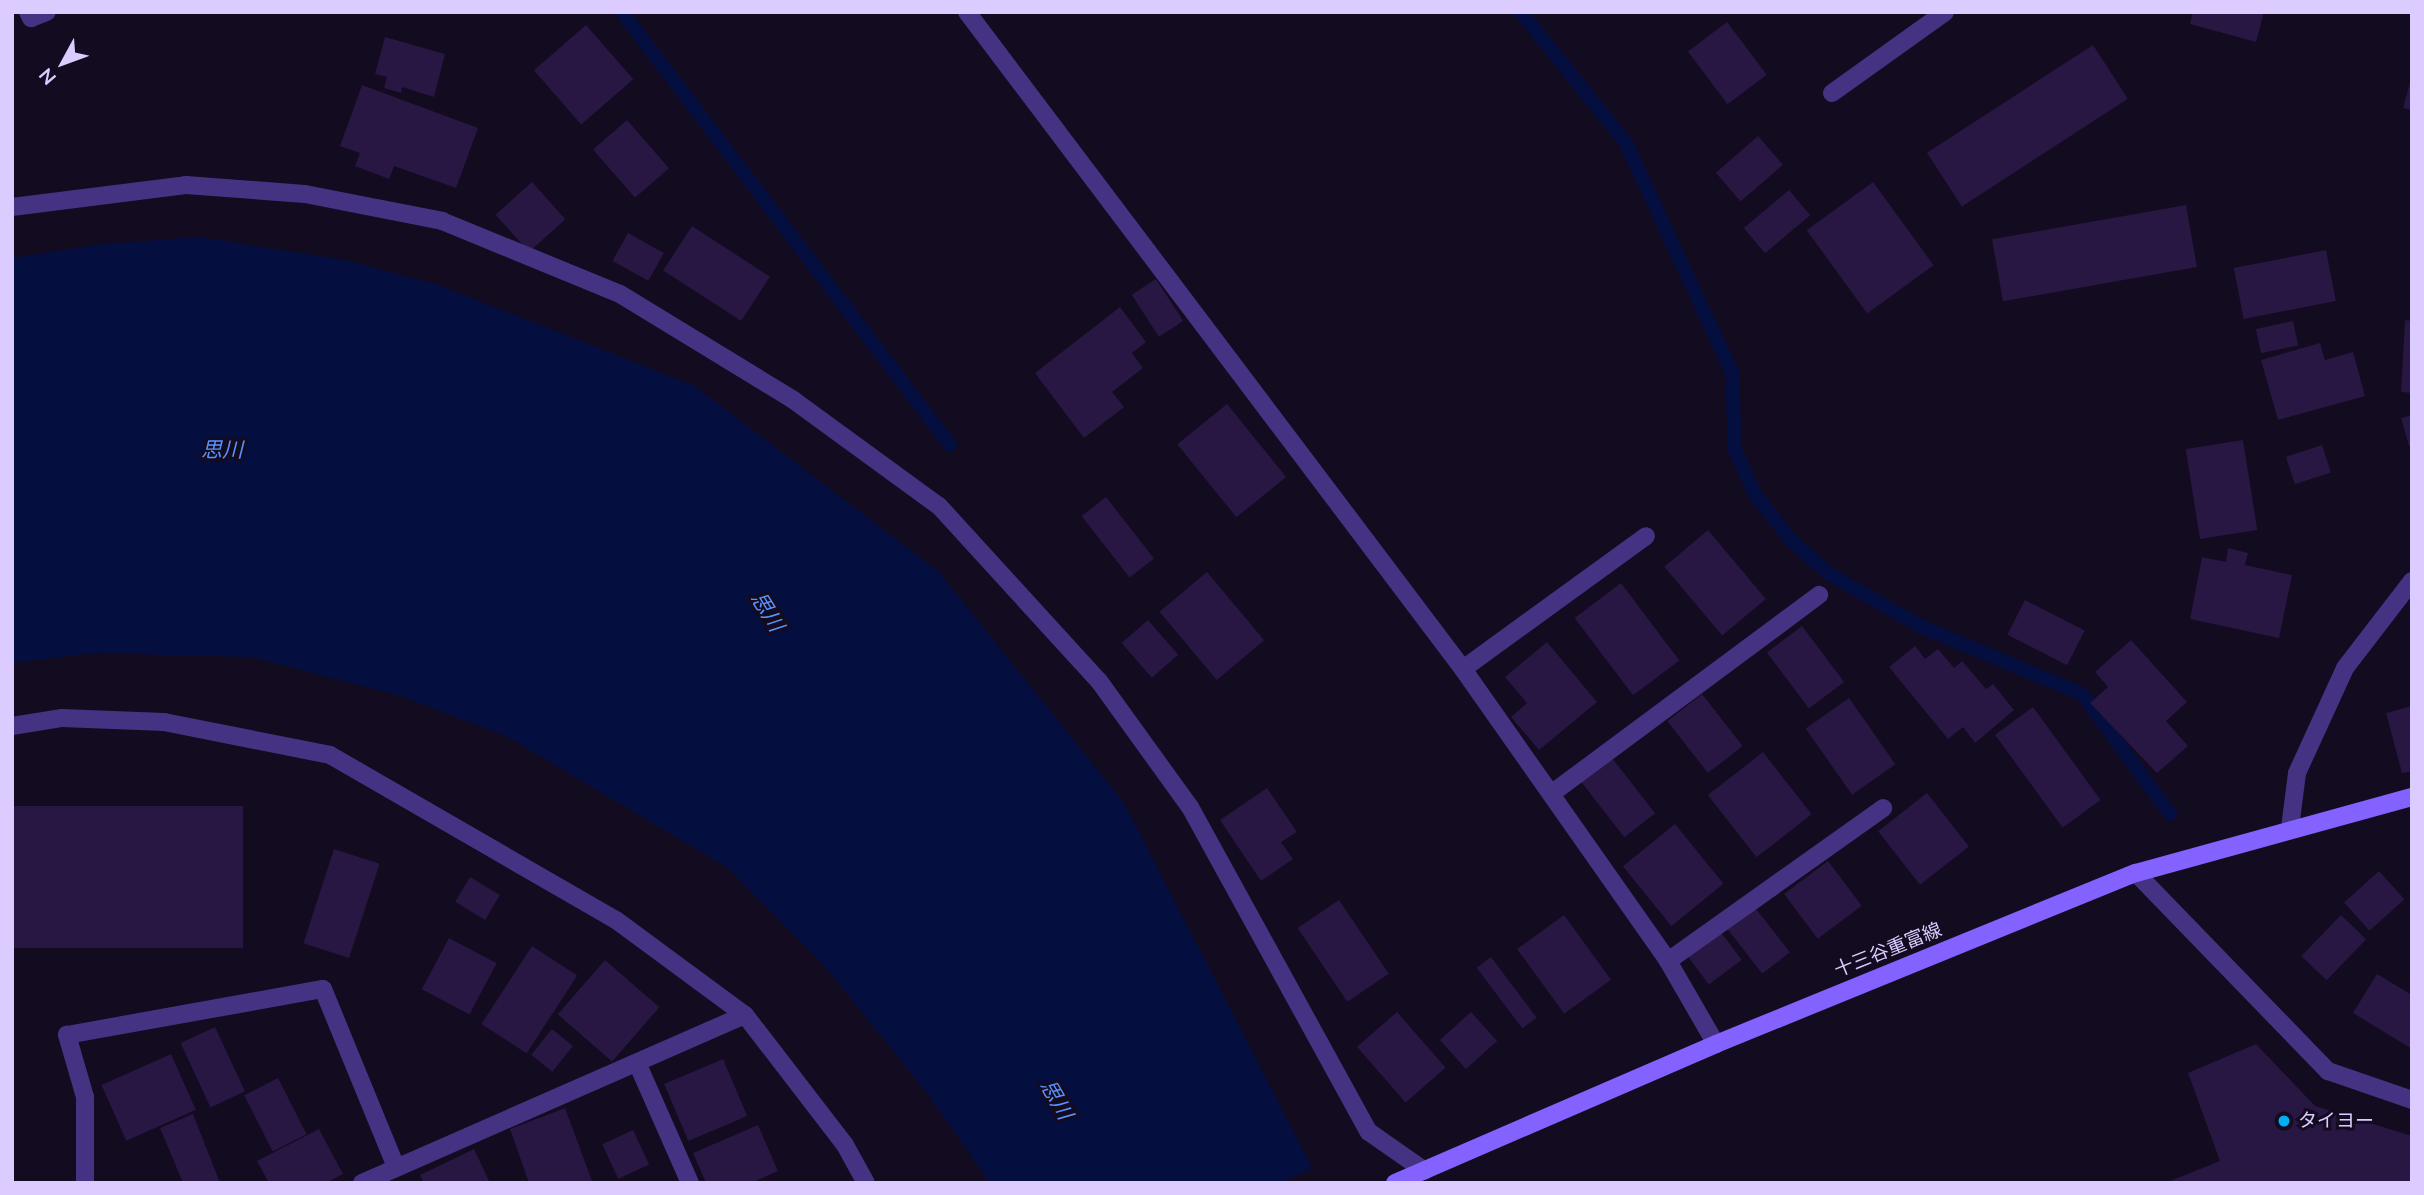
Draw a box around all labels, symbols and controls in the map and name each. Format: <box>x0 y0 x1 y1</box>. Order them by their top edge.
north arrow <box>28 28 98 98</box>
text: N <box>33 63 61 90</box>
water label: 思川 <box>201 436 243 462</box>
water label: 思川 <box>746 587 790 635</box>
street label: 十三谷重富線 <box>1831 918 1945 982</box>
water label: 思川 <box>1036 1075 1078 1123</box>
place label: タイヨー <box>2298 1110 2374 1132</box>
marker: タイヨー <box>2276 1113 2292 1129</box>

